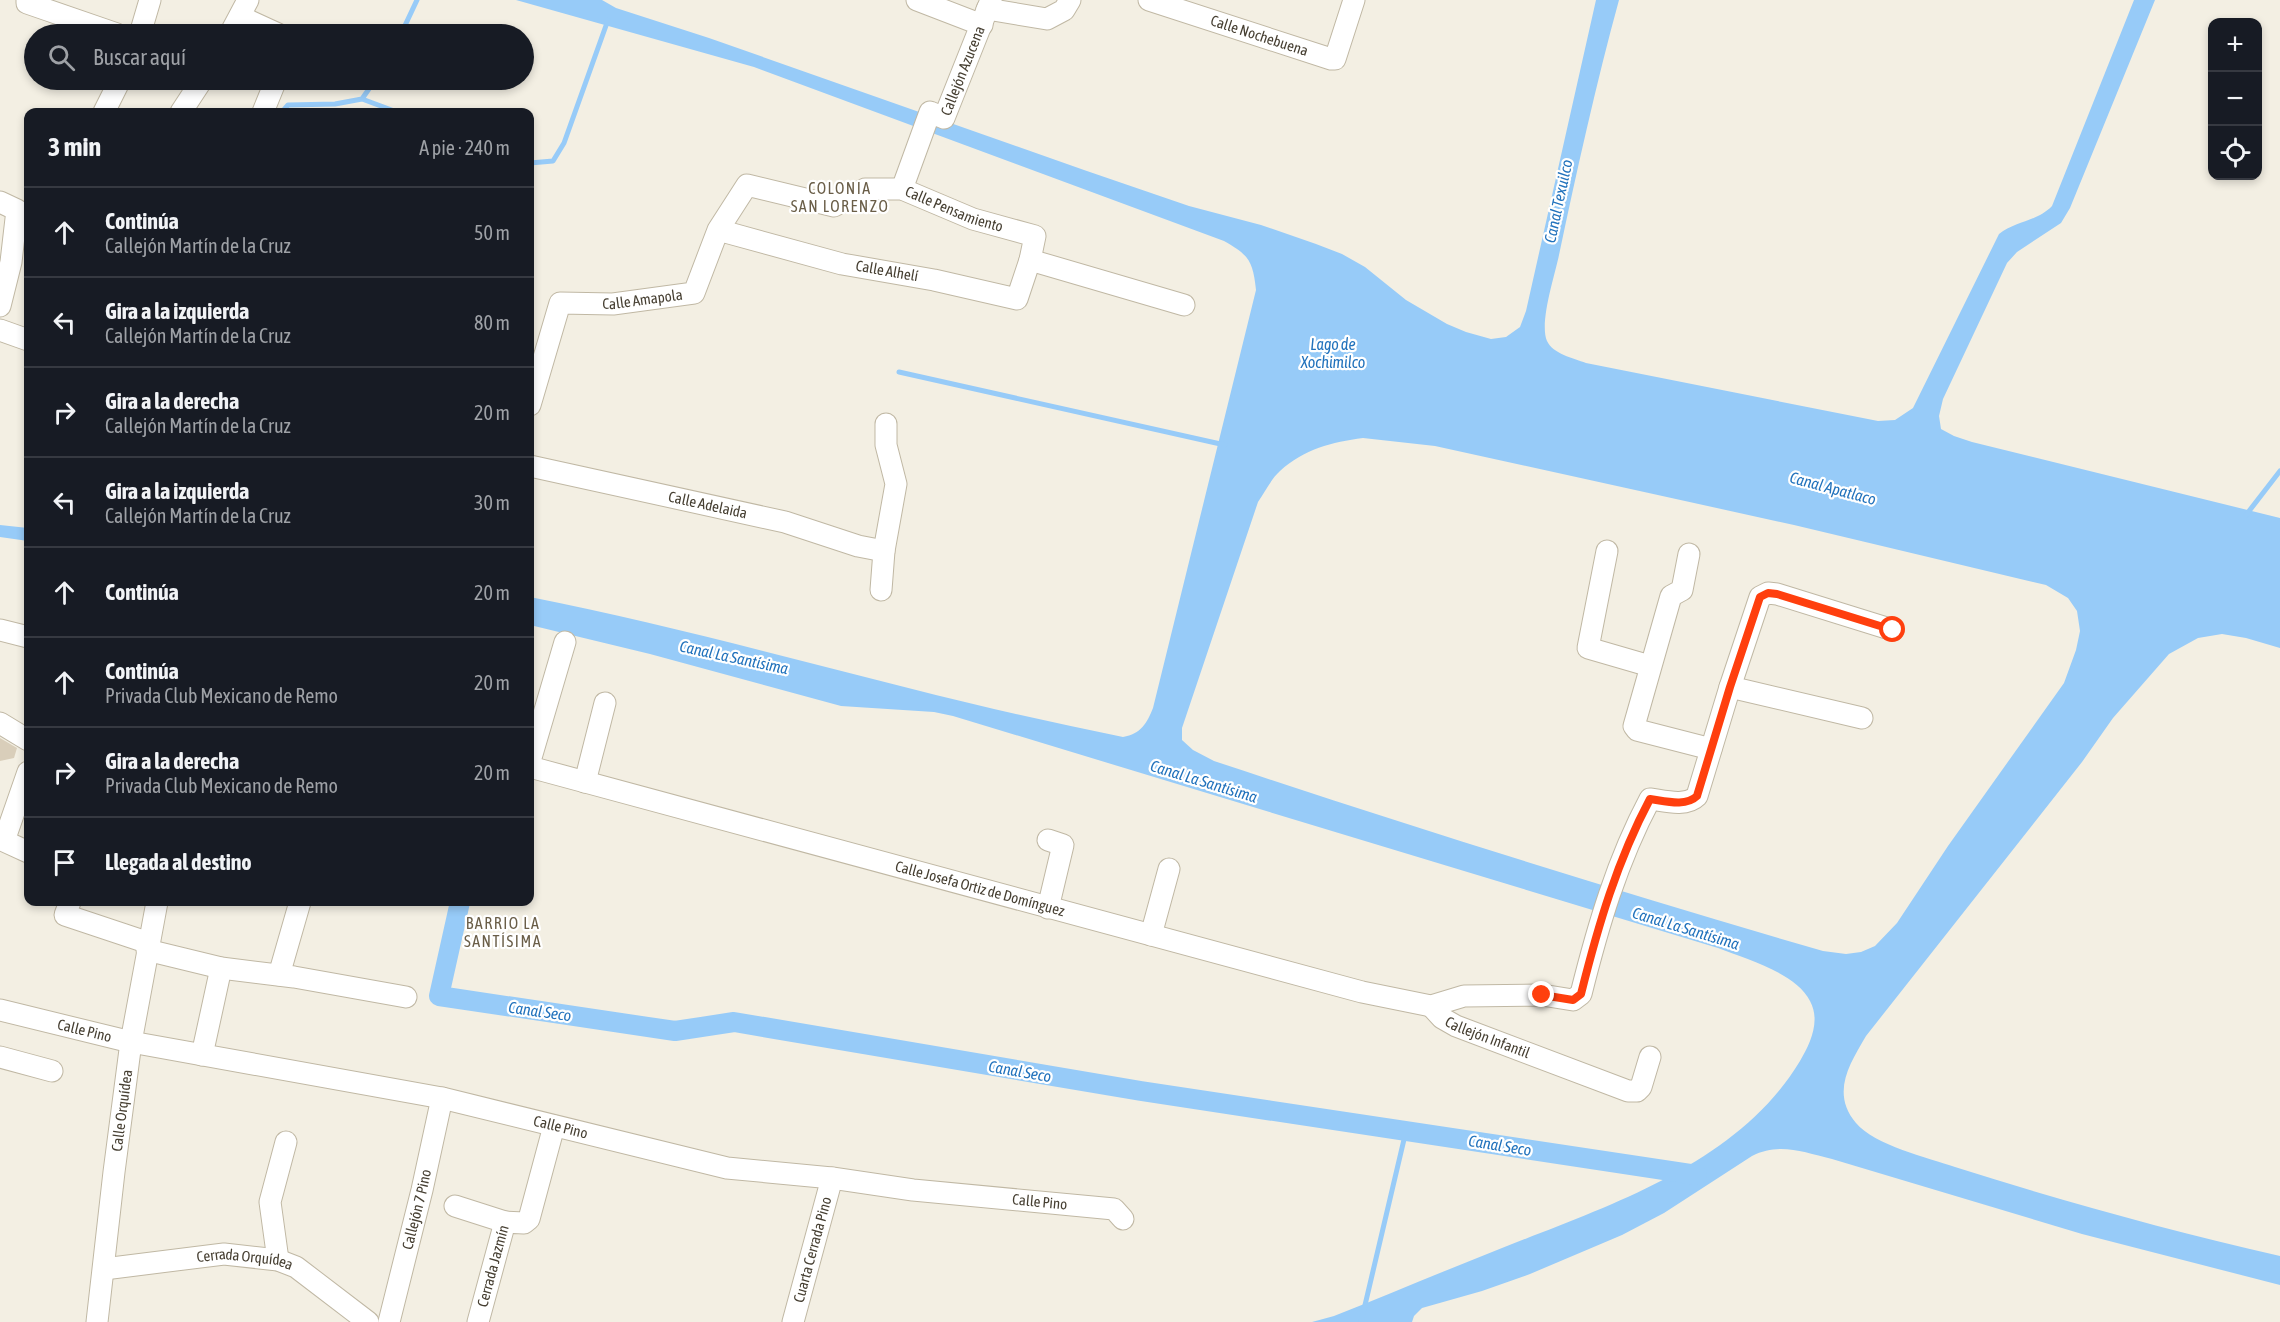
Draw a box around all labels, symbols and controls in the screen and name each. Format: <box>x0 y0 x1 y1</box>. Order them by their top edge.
street label: Calle Nochebuena <box>1209 12 1310 59</box>
map controls <box>2208 18 2262 180</box>
button: + <box>2208 18 2262 72</box>
street label: Callejón Azucena <box>937 23 988 118</box>
search box <box>24 24 534 90</box>
icon: search <box>45 41 78 74</box>
text: Buscar aquí <box>93 44 186 70</box>
button: − <box>2208 72 2262 126</box>
button: locate <box>2208 126 2262 180</box>
text: 3 min <box>48 132 101 162</box>
text: A pie · 240 m <box>419 136 510 159</box>
water label: Canal Texuilco <box>1540 158 1576 244</box>
district label: COLONIA SAN LORENZO <box>791 179 889 215</box>
street label: Calle Pensamiento <box>903 182 1005 235</box>
text: Continúa <box>105 208 179 234</box>
icon: ahead <box>48 216 81 249</box>
text: 50 m <box>474 221 510 244</box>
text: Callejón Martín de la Cruz <box>105 234 291 257</box>
street label: Calle Alhelí <box>854 257 920 284</box>
street label: Calle Amapola <box>602 286 684 312</box>
text: Gira a la izquierda <box>105 298 249 324</box>
icon: left <box>48 306 81 339</box>
text: 80 m <box>474 311 510 334</box>
text: Callejón Martín de la Cruz <box>105 324 291 347</box>
water label: Lago de Xochimilco <box>1300 335 1365 371</box>
text: Gira a la derecha <box>105 388 239 414</box>
icon: right <box>48 396 81 429</box>
text: 20 m <box>474 401 510 424</box>
text: Callejón Martín de la Cruz <box>105 414 291 437</box>
water label: Canal Apatlaco <box>1788 468 1878 509</box>
text: Gira a la izquierda <box>105 478 249 504</box>
icon: left <box>48 486 81 519</box>
street label: Calle Adelaida <box>667 488 749 521</box>
text: 30 m <box>474 491 510 514</box>
text: Callejón Martín de la Cruz <box>105 504 291 527</box>
icon: ahead <box>48 576 81 609</box>
text: Continúa <box>105 579 179 605</box>
text: 20 m <box>474 581 510 604</box>
route start <box>1879 616 1905 642</box>
water label: Canal La Santísima <box>678 637 791 677</box>
text: Continúa <box>105 658 179 684</box>
icon: ahead <box>48 666 81 699</box>
text: 20 m <box>474 671 510 694</box>
text: Privada Club Mexicano de Remo <box>105 684 338 707</box>
text: Gira a la derecha <box>105 748 239 774</box>
icon: right <box>48 756 81 789</box>
water label: Canal La Santísima <box>1148 756 1260 806</box>
text: 20 m <box>474 761 510 784</box>
text: Privada Club Mexicano de Remo <box>105 774 338 797</box>
icon: arrive <box>48 846 81 879</box>
text: Llegada al destino <box>105 849 252 875</box>
street label: Calle Josefa Ortiz de Domínguez <box>893 857 1067 919</box>
water label: Canal La Santísima <box>1630 903 1742 953</box>
district label: BARRIO LA SANTÍSIMA <box>464 914 542 950</box>
route end <box>1528 981 1554 1007</box>
water label: Canal Seco <box>507 998 573 1024</box>
street label: Callejón Infantil <box>1442 1013 1532 1061</box>
street label: Calle Pino <box>56 1015 114 1045</box>
water label: Canal Seco <box>987 1057 1053 1085</box>
street label: Calle Orquídea <box>108 1068 135 1152</box>
street label: Calle Pino <box>532 1112 590 1141</box>
water label: Canal Seco <box>1467 1131 1533 1159</box>
street label: Callejón 7 Pino <box>398 1168 434 1251</box>
street label: Calle Pino <box>1011 1190 1068 1213</box>
street label: Cuarta Cerrada Pino <box>790 1195 835 1304</box>
street label: Cerrada Jazmín <box>473 1223 512 1309</box>
street label: Cerrada Orquídea <box>196 1245 296 1273</box>

